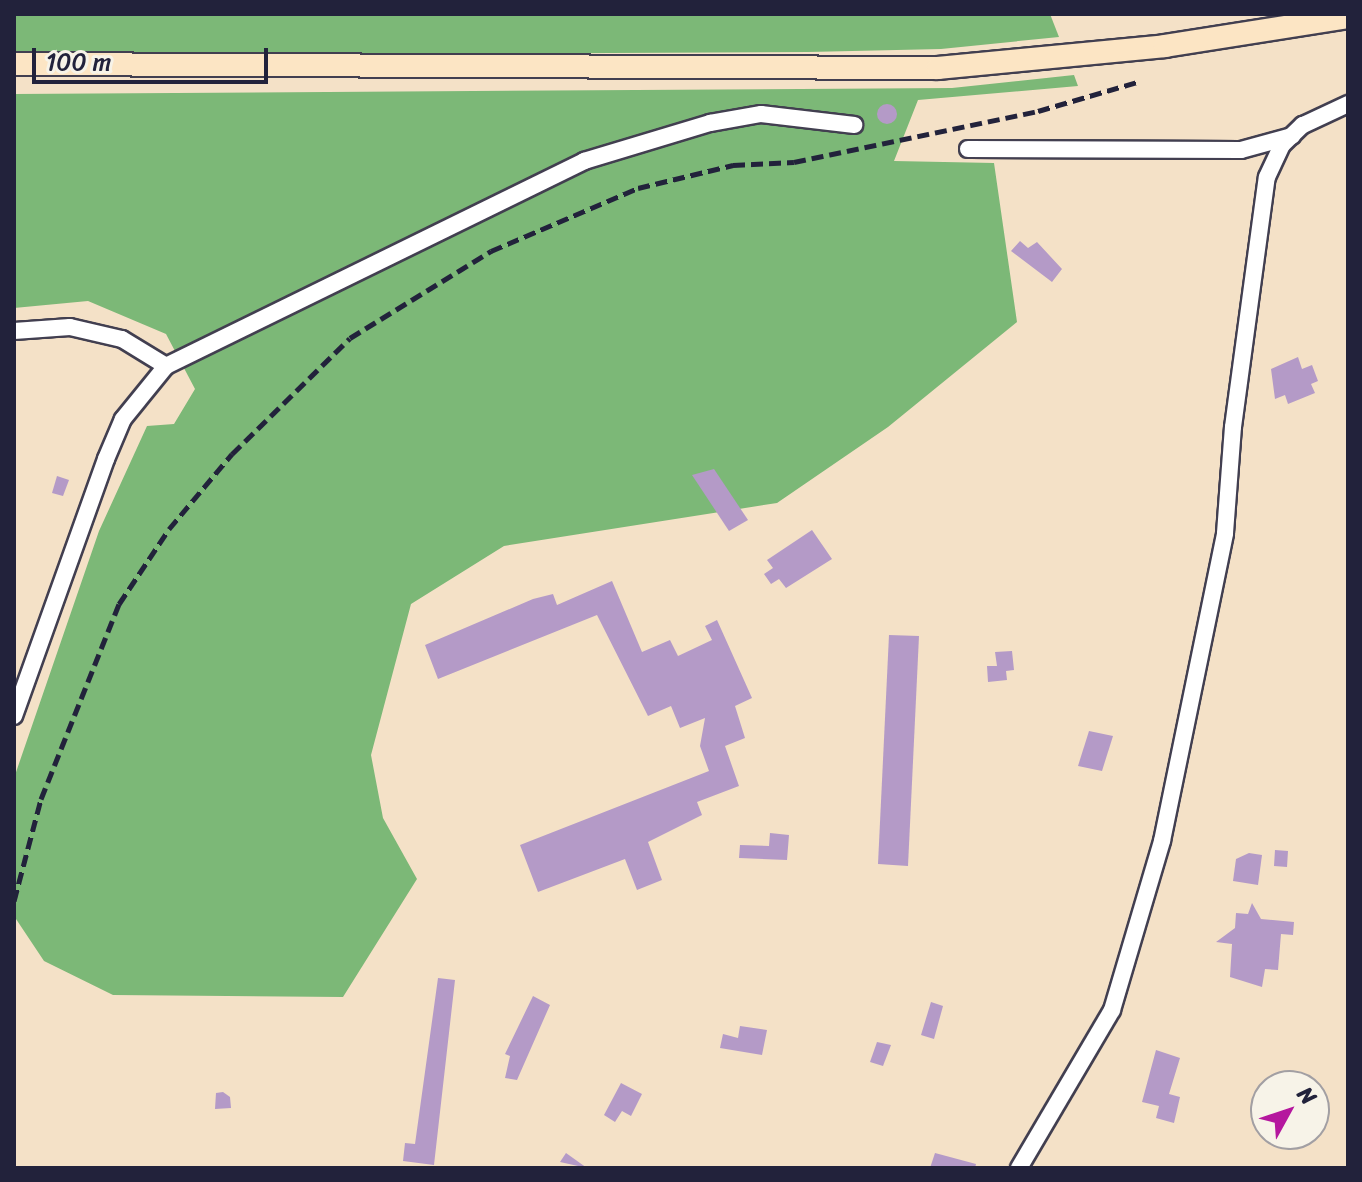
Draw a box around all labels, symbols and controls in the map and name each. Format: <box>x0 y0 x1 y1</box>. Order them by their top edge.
scale bar <box>36 32 272 82</box>
text: 100 m <box>46 41 111 83</box>
north arrow <box>1250 1070 1330 1150</box>
text: N <box>1287 1077 1327 1114</box>

